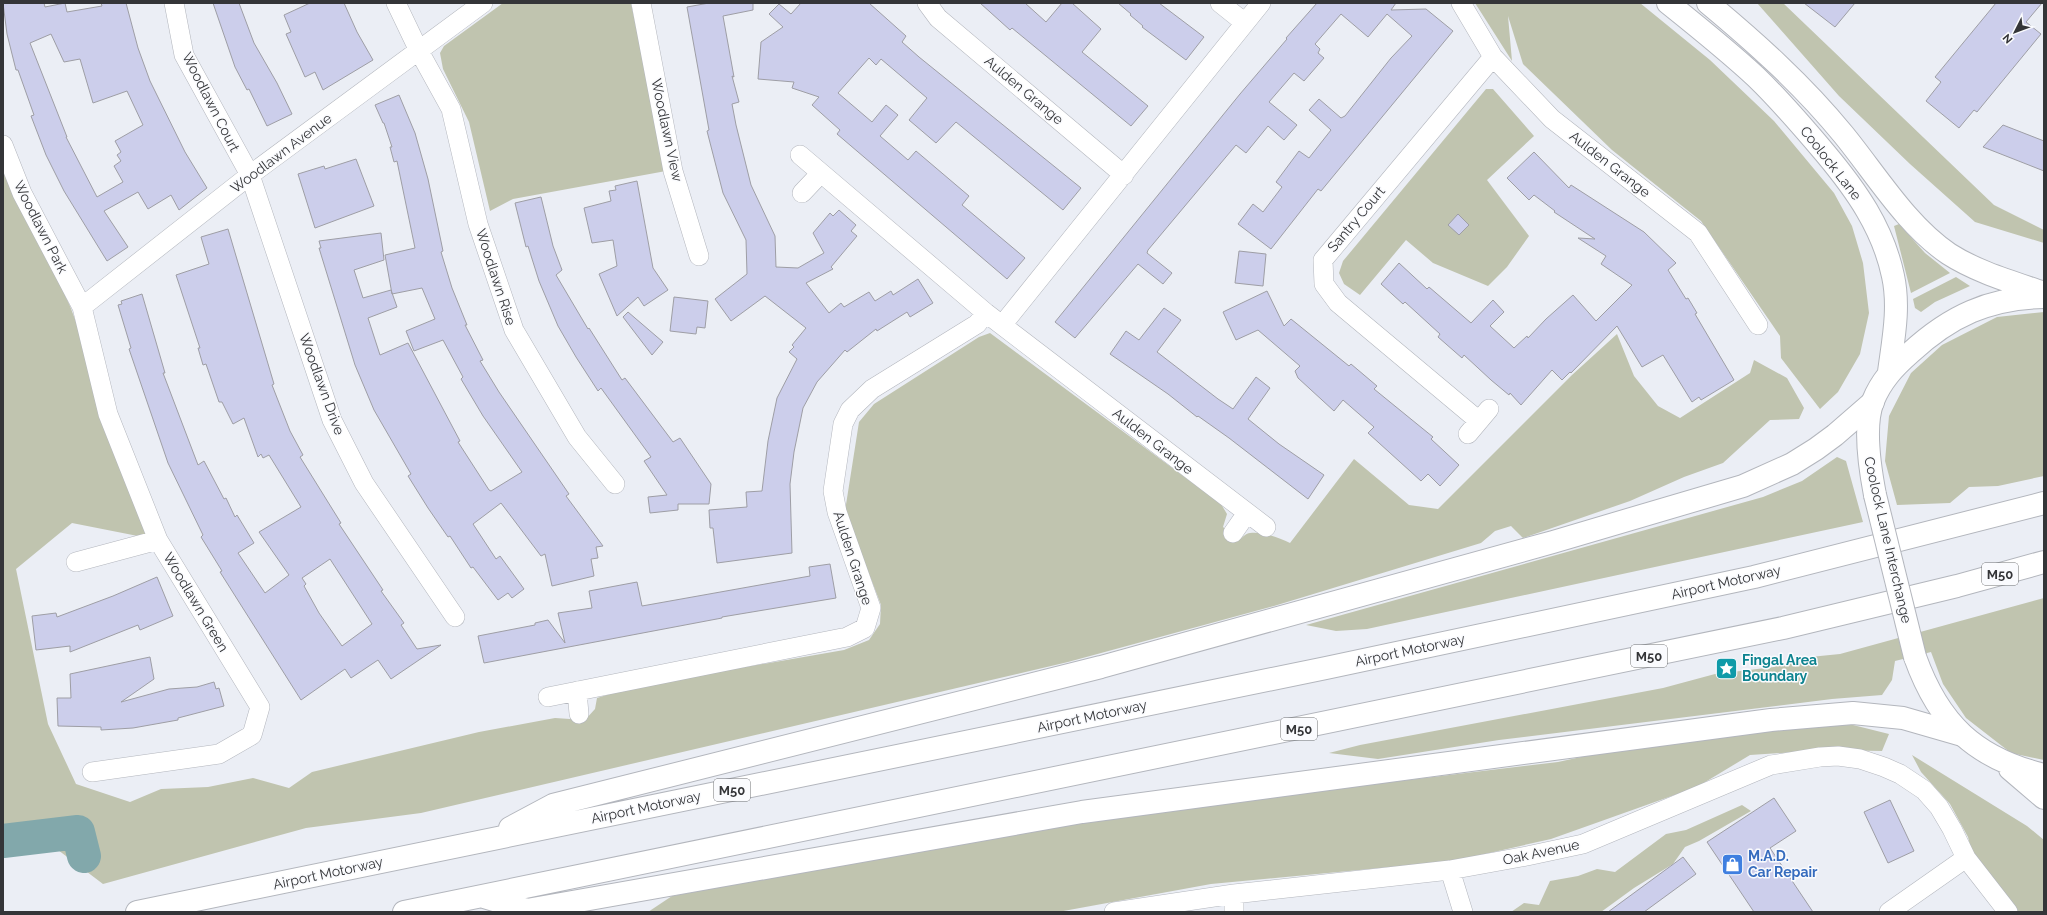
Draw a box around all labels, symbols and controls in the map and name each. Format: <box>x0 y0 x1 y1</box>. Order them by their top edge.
north arrow <box>1995 12 2035 52</box>
text: N <box>2000 31 2016 46</box>
street label: Woodlawn Court <box>179 50 243 155</box>
street label: Aulden Grange <box>981 52 1067 128</box>
street label: Woodlawn View <box>648 77 686 184</box>
street label: Woodlawn Avenue <box>227 110 335 196</box>
street label: Coolock Lane <box>1797 123 1865 203</box>
street label: Aulden Grange <box>1567 128 1653 200</box>
street label: Woodlawn Park <box>11 178 72 277</box>
street label: Santry Court <box>1324 183 1388 255</box>
street label: Woodlawn Rise <box>473 227 519 327</box>
street label: Woodlawn Drive <box>296 331 348 437</box>
street label: Aulden Grange <box>1110 405 1196 477</box>
street label: Coolock Lane Interchange <box>1861 455 1915 625</box>
street label: Aulden Grange <box>830 509 876 607</box>
street label: Woodlawn Green <box>160 550 232 654</box>
street label: Airport Motorway <box>1670 562 1783 602</box>
road number: M50 <box>1982 563 2018 585</box>
street label: Airport Motorway <box>1354 630 1467 669</box>
road number: M50 <box>1631 645 1667 667</box>
place label: Fingal Area Boundary <box>1742 652 1817 684</box>
place icon: Fingal Area Boundary <box>1713 655 1739 681</box>
street label: Airport Motorway <box>1036 696 1149 735</box>
road number: M50 <box>1281 718 1317 740</box>
road number: M50 <box>714 779 750 801</box>
street label: Airport Motorway <box>590 787 703 826</box>
street label: Oak Avenue <box>1501 836 1581 868</box>
place label: M.A.D. Car Repair <box>1748 848 1818 880</box>
shop icon: M.A.D. Car Repair <box>1719 851 1745 877</box>
street label: Airport Motorway <box>272 853 385 892</box>

